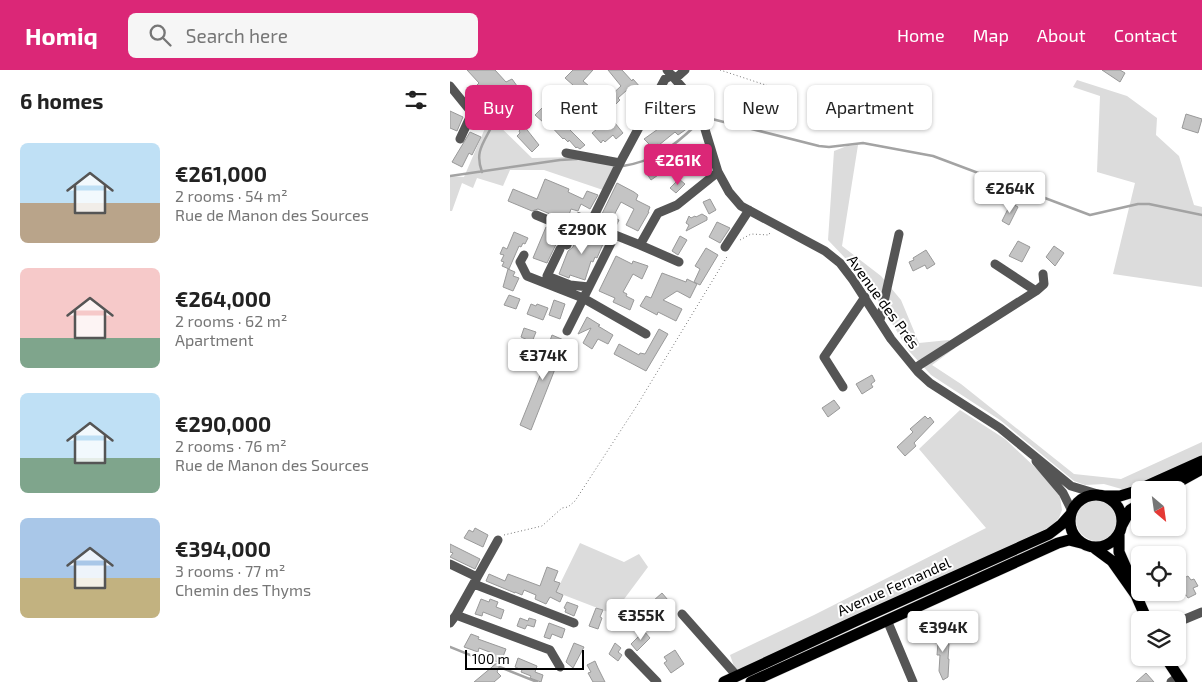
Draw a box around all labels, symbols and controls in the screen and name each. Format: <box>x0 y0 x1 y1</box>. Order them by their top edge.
search box <box>128 13 478 58</box>
text: Homiq <box>25 21 98 50</box>
icon: search <box>146 21 174 49</box>
text: Search here <box>186 24 288 47</box>
text: Home <box>897 24 945 46</box>
text: Map <box>973 24 1009 46</box>
text: About <box>1037 24 1086 46</box>
text: Contact <box>1114 24 1177 46</box>
chip: Buy <box>465 85 532 130</box>
chip: Rent <box>542 85 616 130</box>
chip: Filters <box>626 85 714 130</box>
chip: New <box>724 85 797 130</box>
chip: Apartment <box>807 85 932 130</box>
icon: filters <box>402 86 430 114</box>
text: 6 homes <box>20 88 103 113</box>
pin: €261K <box>643 144 713 186</box>
text: €261K <box>655 150 701 169</box>
text: €261,000 <box>175 161 267 186</box>
icon: home <box>60 163 120 223</box>
pin: €264K <box>975 172 1045 214</box>
text: €264K <box>985 178 1035 197</box>
text: 2 rooms · 54 m² <box>175 186 288 205</box>
text: Rue de Manon des Sources <box>175 205 369 224</box>
pin: €290K <box>547 212 617 255</box>
text: €290K <box>557 219 607 238</box>
street label: Avenue des Prés <box>844 251 924 352</box>
text: €264,000 <box>175 286 271 311</box>
icon: home <box>60 288 120 348</box>
text: 2 rooms · 62 m² <box>175 311 287 330</box>
text: Apartment <box>175 330 254 349</box>
pin: €374K <box>508 338 578 381</box>
text: €374K <box>519 345 567 364</box>
text: €290,000 <box>175 411 271 436</box>
icon: home <box>60 413 120 473</box>
text: 2 rooms · 76 m² <box>175 436 287 455</box>
text: Rue de Manon des Sources <box>175 455 369 474</box>
north arrow <box>1131 481 1186 536</box>
map controls <box>1131 481 1186 666</box>
text: €394,000 <box>175 536 271 561</box>
icon: home <box>60 538 120 598</box>
button: locate <box>1131 546 1186 601</box>
street label: Avenue Fernandel <box>834 553 954 619</box>
text: 3 rooms · 77 m² <box>175 561 286 580</box>
text: Chemin des Thyms <box>175 580 311 599</box>
pin: €355K <box>606 598 676 641</box>
text: €355K <box>617 605 665 624</box>
pin: €394K <box>908 610 978 653</box>
button: layers <box>1131 611 1186 666</box>
text: €394K <box>918 617 968 636</box>
scale bar <box>465 647 584 670</box>
text: 100 m <box>472 650 510 667</box>

